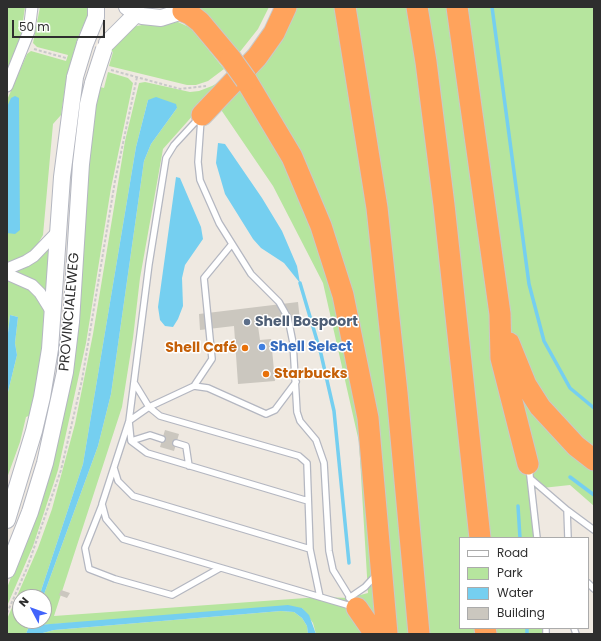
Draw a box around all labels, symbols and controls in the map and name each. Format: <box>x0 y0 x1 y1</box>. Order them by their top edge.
scale bar <box>14 12 107 38</box>
text: 50 m <box>19 18 50 35</box>
street label: PROVINCIALEWEG <box>56 252 84 372</box>
place label: Shell Bospoort <box>255 314 358 330</box>
marker: Shell Bospoort <box>242 317 252 327</box>
place label: Shell Select <box>270 339 352 355</box>
place label: Shell Café <box>165 340 237 356</box>
marker: Shell Select <box>257 342 267 352</box>
marker: Shell Café <box>240 343 250 353</box>
place label: Starbucks <box>274 366 348 382</box>
marker: Starbucks <box>261 369 271 379</box>
legend <box>459 537 589 629</box>
text: Road <box>497 544 528 561</box>
text: Park <box>497 564 523 581</box>
text: Water <box>497 584 533 601</box>
north arrow <box>12 589 52 629</box>
text: N <box>15 593 32 610</box>
text: Building <box>497 604 545 621</box>

